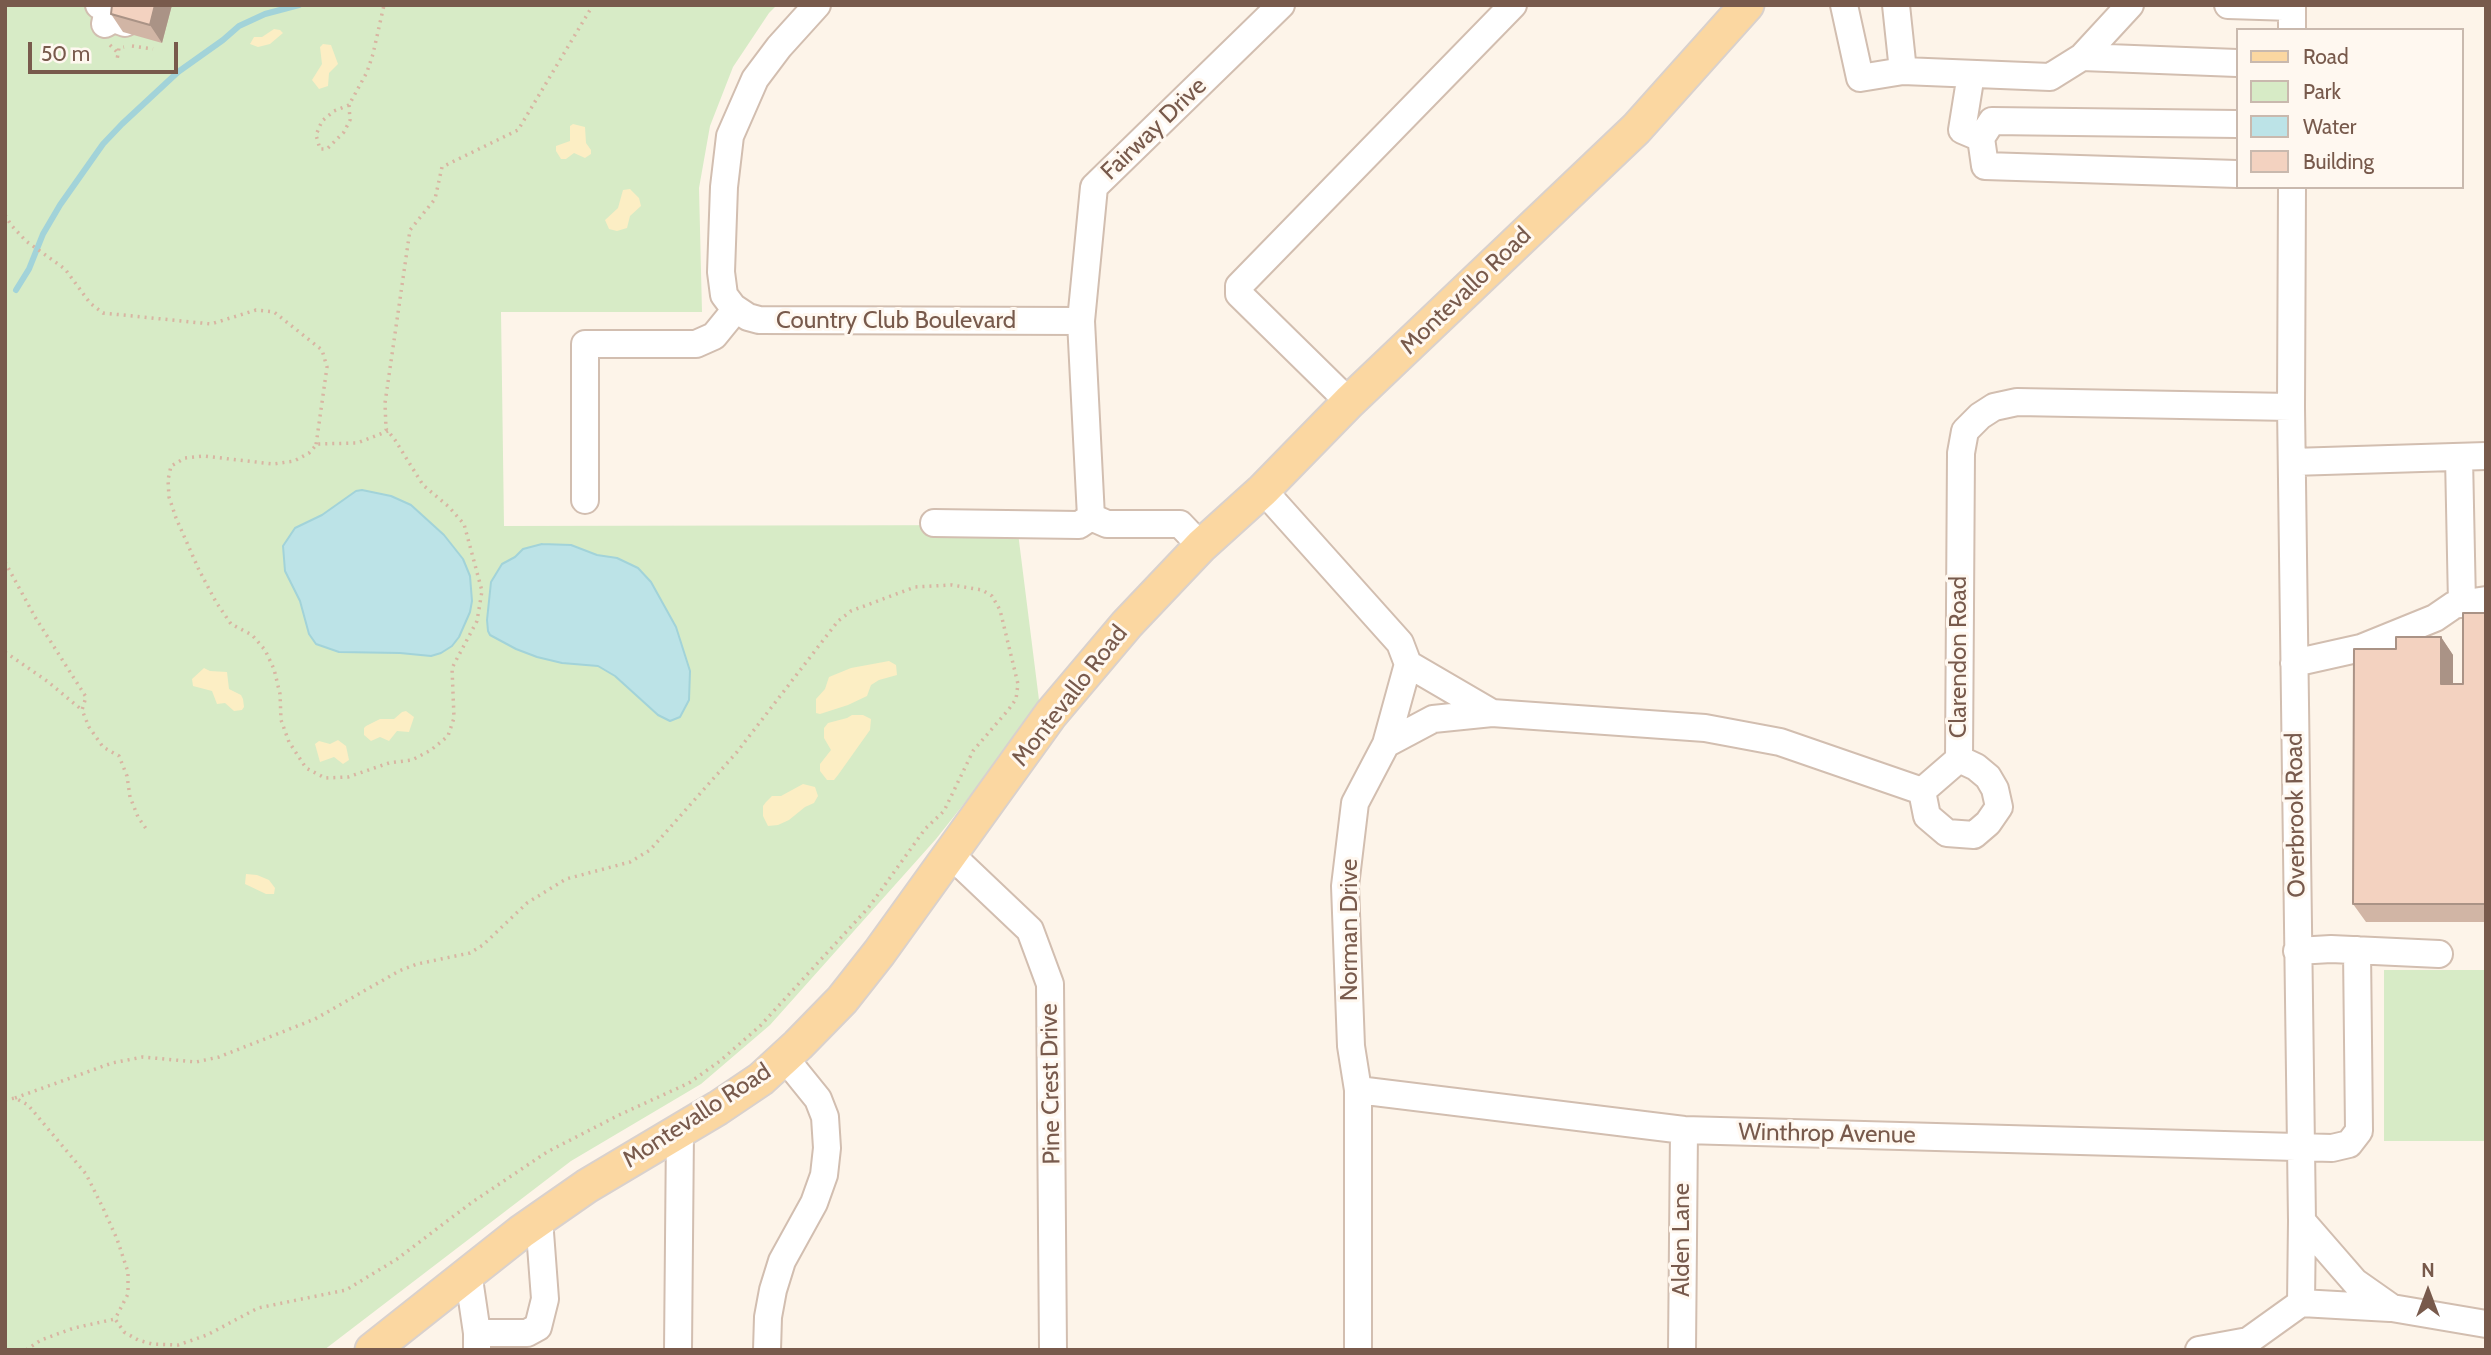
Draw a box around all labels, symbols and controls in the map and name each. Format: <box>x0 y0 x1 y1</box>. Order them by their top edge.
scale bar <box>32 28 182 72</box>
legend <box>2236 28 2463 189</box>
text: 50 m <box>41 41 90 66</box>
text: Road <box>2303 44 2349 69</box>
street label: Fairway Drive <box>1095 72 1213 186</box>
text: Park <box>2303 79 2341 104</box>
text: Water <box>2303 114 2356 139</box>
text: Building <box>2303 149 2374 174</box>
street label: Montevallo Road <box>1395 221 1537 361</box>
street label: Country Club Boulevard <box>776 307 1016 335</box>
street label: Clarendon Road <box>1945 576 1973 738</box>
street label: Montevallo Road <box>1006 620 1134 772</box>
street label: Overbrook Road <box>2280 732 2312 898</box>
street label: Norman Drive <box>1336 859 1364 1001</box>
street label: Pine Crest Drive <box>1035 1003 1067 1165</box>
street label: Montevallo Road <box>618 1057 776 1175</box>
street label: Winthrop Avenue <box>1738 1118 1916 1150</box>
street label: Alden Lane <box>1668 1183 1696 1297</box>
north arrow <box>2393 1257 2463 1327</box>
text: N <box>2421 1259 2435 1282</box>

